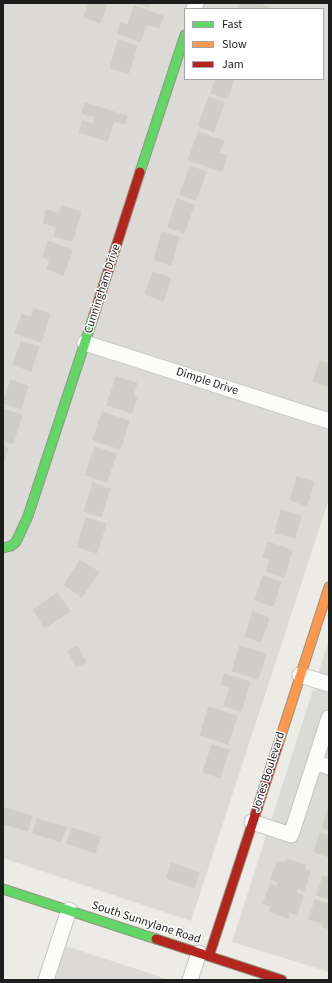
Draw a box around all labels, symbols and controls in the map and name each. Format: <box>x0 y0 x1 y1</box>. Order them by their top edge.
legend <box>184 8 324 80</box>
text: Fast <box>222 16 242 33</box>
text: Slow <box>222 36 247 53</box>
text: Jam <box>222 56 244 73</box>
street label: Cunningham Drive <box>82 243 124 335</box>
street label: Dimple Drive <box>174 365 240 399</box>
street label: Jones Boulevard <box>249 730 289 814</box>
street label: South Sunnylane Road <box>90 899 202 947</box>

